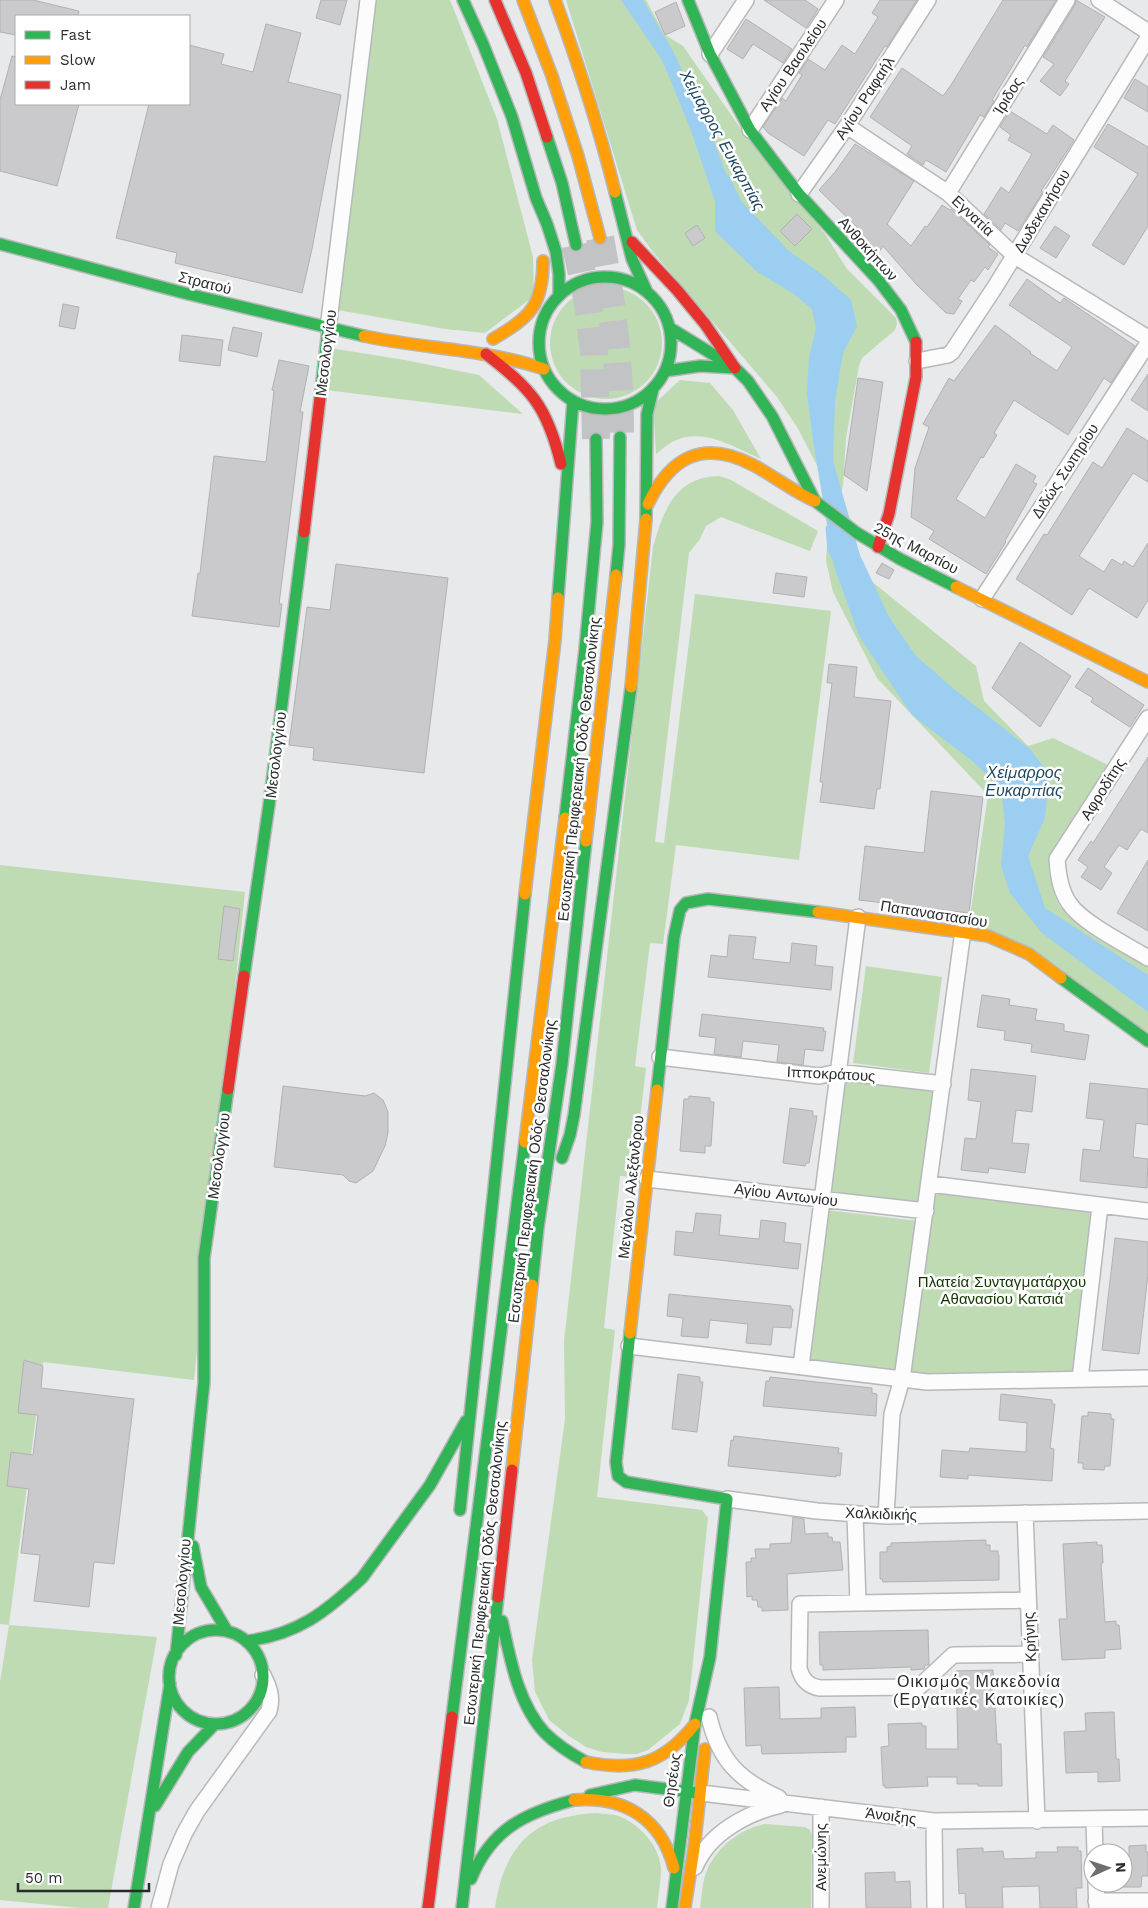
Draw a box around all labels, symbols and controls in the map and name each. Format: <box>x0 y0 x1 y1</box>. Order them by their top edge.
legend <box>15 15 190 105</box>
street label: Αγίου Βασιλείου <box>755 15 831 115</box>
text: Fast <box>60 26 92 44</box>
text: Slow <box>60 51 96 69</box>
street label: Αγίου Ραφαήλ <box>832 53 899 143</box>
water label: Χείμαρρος Ευκαρπίας <box>675 66 769 214</box>
street label: Ίριδος <box>989 74 1027 119</box>
text: Jam <box>60 76 91 94</box>
street label: Δωδεκανήσου <box>1010 166 1074 256</box>
street label: Εγνατία <box>948 192 998 240</box>
street label: Ανθοκήπων <box>835 213 901 285</box>
street label: Στρατού <box>177 268 233 298</box>
street label: Μεσολογγίου <box>312 309 340 397</box>
street label: Διδώς Σωτηρίου <box>1028 420 1102 522</box>
street label: 25ης Μαρτίου <box>871 518 961 578</box>
street label: Εσωτερική Περιφερειακή Οδός Θεσσαλονίκης <box>554 616 604 922</box>
street label: Μεσολογγίου <box>262 711 290 799</box>
street label: Αφροδίτης <box>1077 755 1129 823</box>
water label: Χείμαρρος Ευκαρπίας <box>985 763 1063 800</box>
street label: Παπαναστασίου <box>879 897 989 931</box>
street label: Εσωτερική Περιφερειακή Οδός Θεσσαλονίκης <box>504 1018 560 1324</box>
street label: Ιπποκράτους <box>786 1063 876 1085</box>
street label: Μεσολογγίου <box>204 1112 234 1200</box>
street label: Μεγάλου Αλεξάνδρου <box>615 1114 647 1260</box>
street label: Αγίου Αντωνίου <box>733 1180 839 1210</box>
park label: Πλατεία Συνταγματάρχου Αθανασίου Κατσιά <box>918 1273 1086 1308</box>
street label: Εσωτερική Περιφερειακή Οδός Θεσσαλονίκης <box>460 1420 510 1726</box>
street label: Χαλκιδικής <box>845 1504 917 1524</box>
street label: Μεσολογγίου <box>169 1538 195 1626</box>
street label: Κρήνης <box>1020 1612 1040 1662</box>
district label: Οικισμός Μακεδονία (Εργατικές Κατοικίες) <box>893 1672 1065 1709</box>
street label: Θησέως <box>659 1752 685 1808</box>
street label: Άνοιξης <box>864 1804 918 1828</box>
street label: Ανεμώνης <box>812 1823 830 1891</box>
north arrow <box>1083 1843 1133 1893</box>
scale bar <box>18 1860 149 1892</box>
text: N <box>1113 1862 1129 1873</box>
text: 50 m <box>25 1869 62 1887</box>

